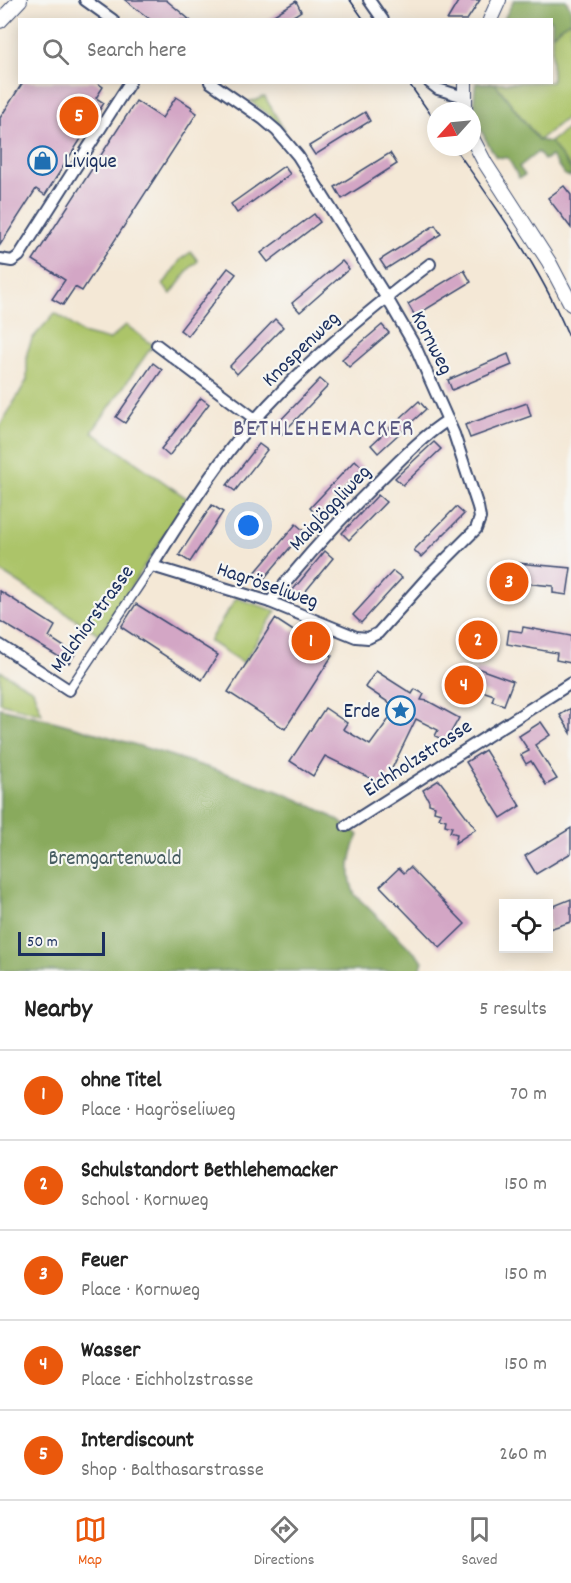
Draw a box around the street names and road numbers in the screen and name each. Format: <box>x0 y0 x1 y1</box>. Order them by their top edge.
street label: Knospenweg <box>256 305 348 395</box>
street label: Kornweg <box>401 306 459 381</box>
street label: Maiglöggliweg <box>283 459 379 559</box>
street label: Hagröseliweg <box>212 555 322 618</box>
street label: Melchiorstrasse <box>44 560 143 680</box>
street label: Eichholzstrasse <box>358 713 479 806</box>

